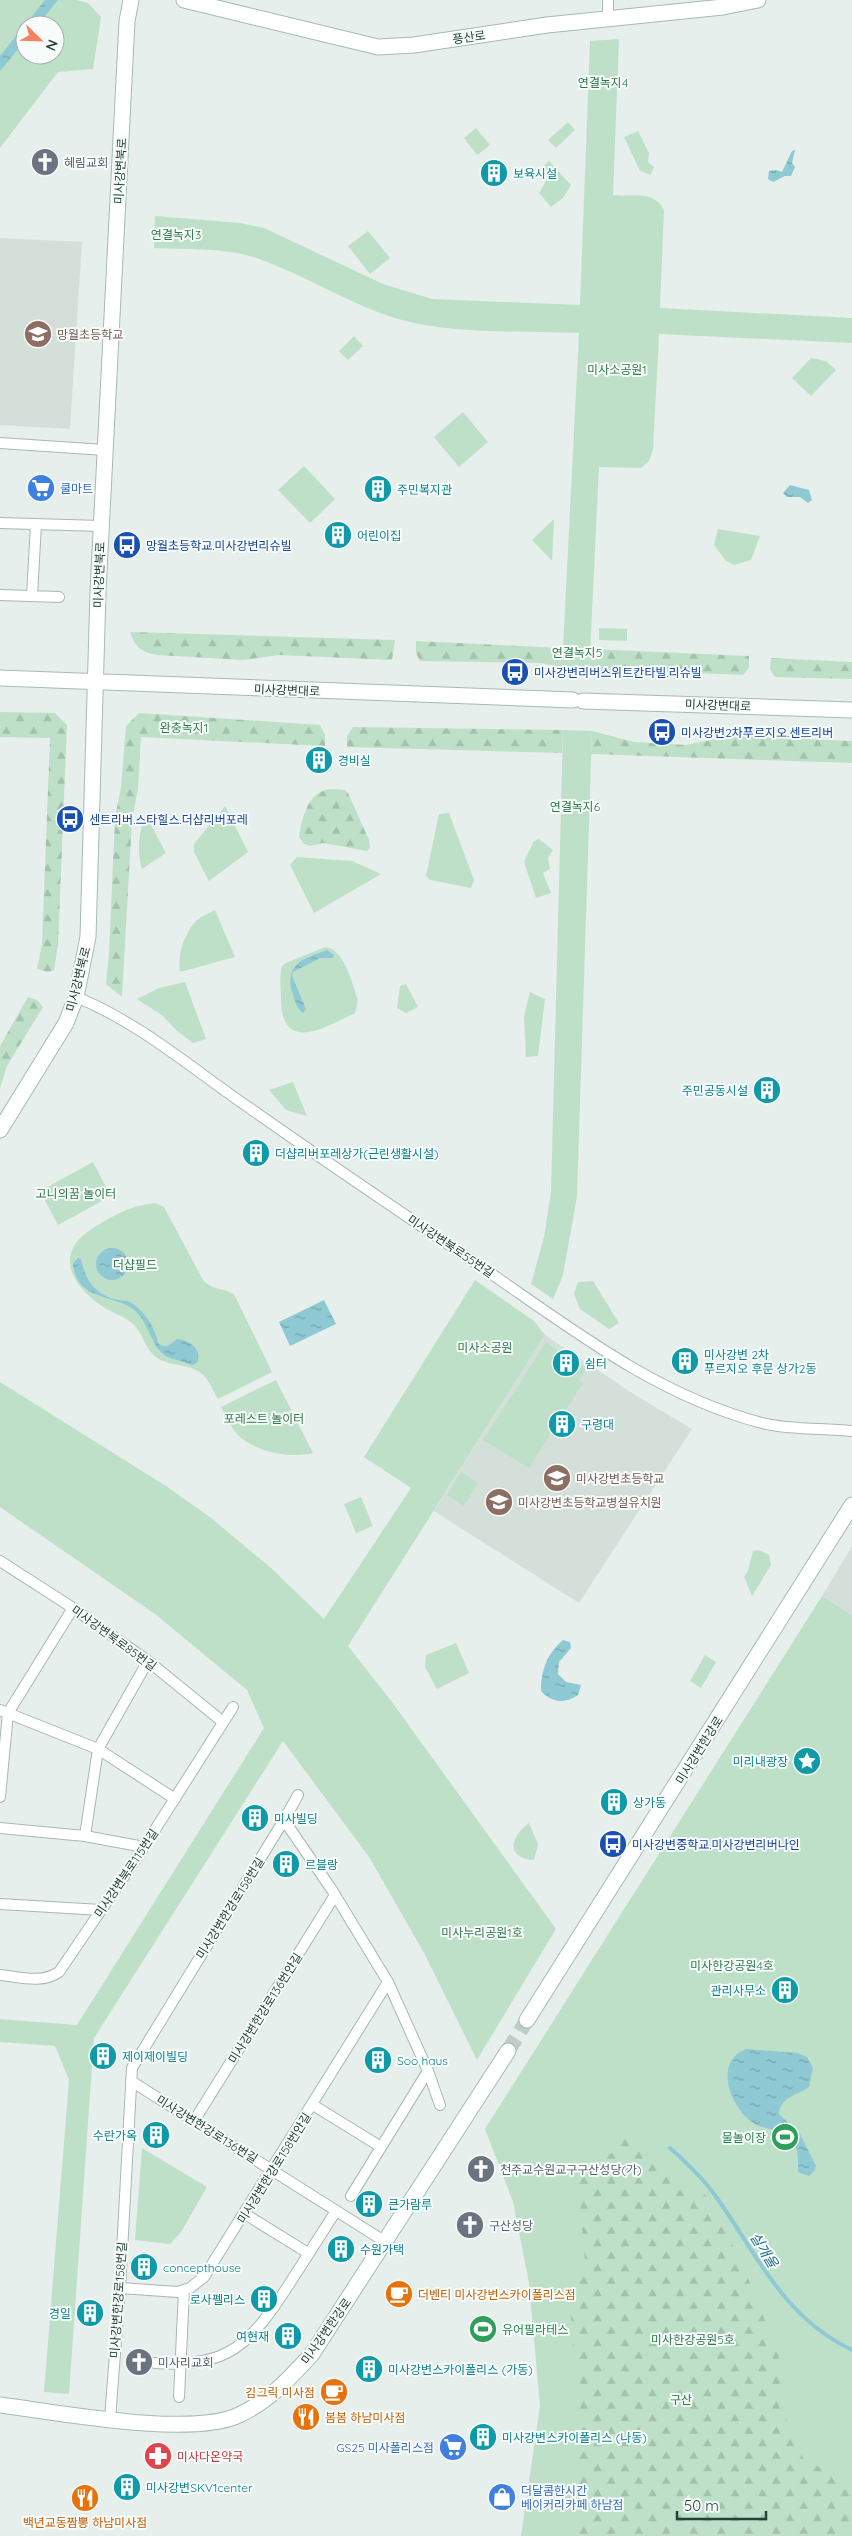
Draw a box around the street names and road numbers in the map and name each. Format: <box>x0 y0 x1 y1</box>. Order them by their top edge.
street label: 풍산로 <box>452 27 486 47</box>
street label: 미사강변북로 <box>111 138 129 204</box>
street label: 미사강변북로 <box>90 542 108 608</box>
street label: 미사강변대로 <box>254 681 320 699</box>
street label: 미사강변대로 <box>685 696 751 714</box>
street label: 미사강변북로 <box>63 945 93 1013</box>
street label: 미사강변북로55번길 <box>405 1211 497 1281</box>
street label: 미사강변북로85번길 <box>69 1602 159 1674</box>
street label: 미사강변한강로 <box>672 1713 726 1787</box>
street label: 미사강변북로115번길 <box>91 1826 161 1920</box>
street label: 미사강변한강로158번길 <box>193 1854 267 1962</box>
street label: 미사강변한강로136번안길 <box>225 1950 305 2066</box>
street label: 미사강변한강로136번길 <box>154 2092 260 2166</box>
street label: 미사강변한강로158번안길 <box>234 2110 314 2226</box>
street label: 미사강변한강로158번길 <box>106 2241 130 2359</box>
street label: 미사강변한강로 <box>298 2295 354 2367</box>

